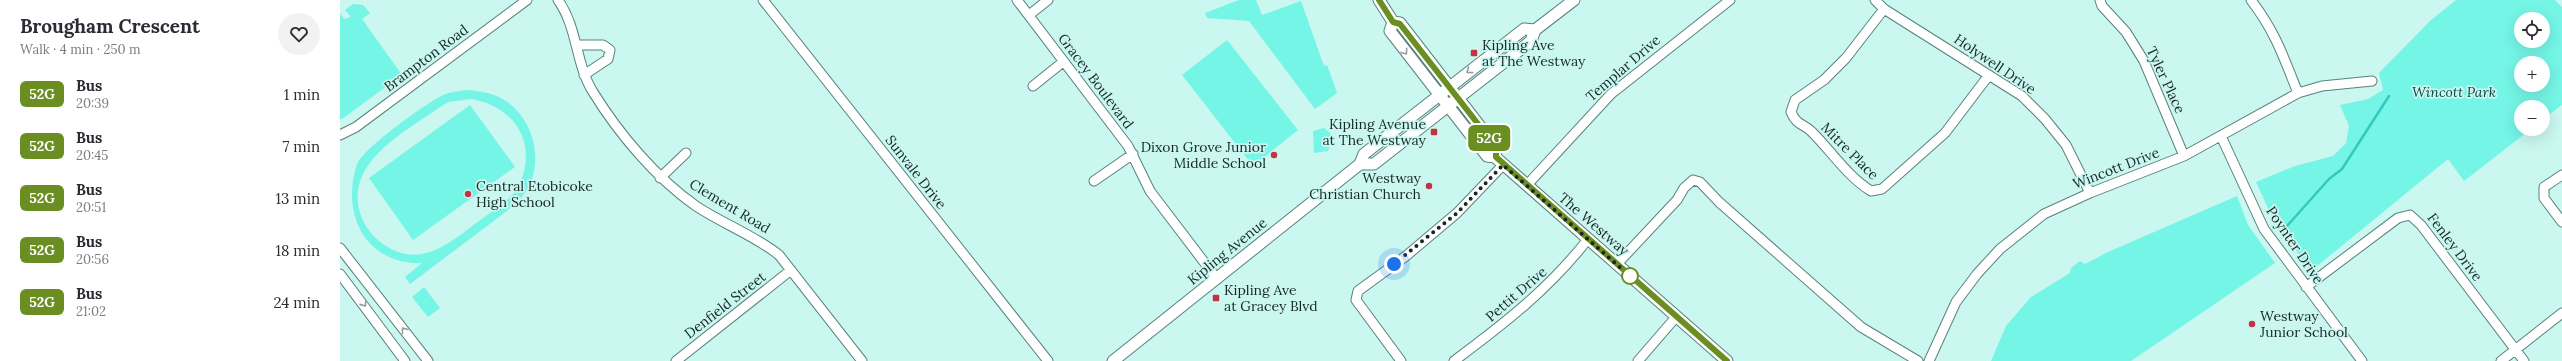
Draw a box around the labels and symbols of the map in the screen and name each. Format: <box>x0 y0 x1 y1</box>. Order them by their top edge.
street label: Brampton Road <box>380 20 472 96</box>
street label: Gracey Boulevard <box>1054 30 1138 132</box>
street label: Holywell Drive <box>1951 30 2040 98</box>
street label: Templar Drive <box>1582 31 1664 105</box>
place label: Kipling Ave at The Westway <box>1482 36 1586 70</box>
street label: Tyler Place <box>2143 44 2190 117</box>
one-way arrow <box>1400 47 1407 54</box>
marker: Kipling Ave at The Westway <box>1469 48 1479 58</box>
one-way arrow <box>1466 67 1473 74</box>
park label: Wincott Park <box>2412 83 2496 101</box>
place label: Kipling Avenue at The Westway <box>1322 115 1427 149</box>
street label: Mitre Place <box>1817 118 1883 184</box>
line badge: 52G <box>1466 125 1512 151</box>
marker: Kipling Avenue at The Westway <box>1429 127 1439 137</box>
street label: Sunvale Drive <box>882 131 951 213</box>
place label: Dixon Grove Junior Middle School <box>1141 138 1266 172</box>
street label: Wincott Drive <box>2070 143 2162 193</box>
marker: Dixon Grove Junior Middle School <box>1269 150 1279 160</box>
place label: Westway Christian Church <box>1309 169 1422 203</box>
street label: Clement Road <box>686 175 774 237</box>
place label: Central Etobicoke High School <box>476 177 593 211</box>
marker: Westway Christian Church <box>1424 181 1434 191</box>
marker: Central Etobicoke High School <box>463 189 473 199</box>
street label: The Westway <box>1555 189 1633 260</box>
street label: Poynter Drive <box>2262 203 2328 288</box>
street label: Fenley Drive <box>2423 209 2487 285</box>
street label: Kipling Avenue <box>1184 213 1271 289</box>
your location <box>1384 254 1404 274</box>
street label: Pettit Drive <box>1482 262 1551 325</box>
street label: Denfield Street <box>681 267 770 342</box>
unlabelled marker <box>1621 267 1639 285</box>
place label: Kipling Ave at Gracey Blvd <box>1224 281 1318 315</box>
marker: Kipling Ave at Gracey Blvd <box>1211 293 1221 303</box>
one-way arrow <box>359 300 366 307</box>
place label: Westway Junior School <box>2259 307 2348 341</box>
marker: Westway Junior School <box>2247 319 2257 329</box>
one-way arrow <box>402 328 409 335</box>

